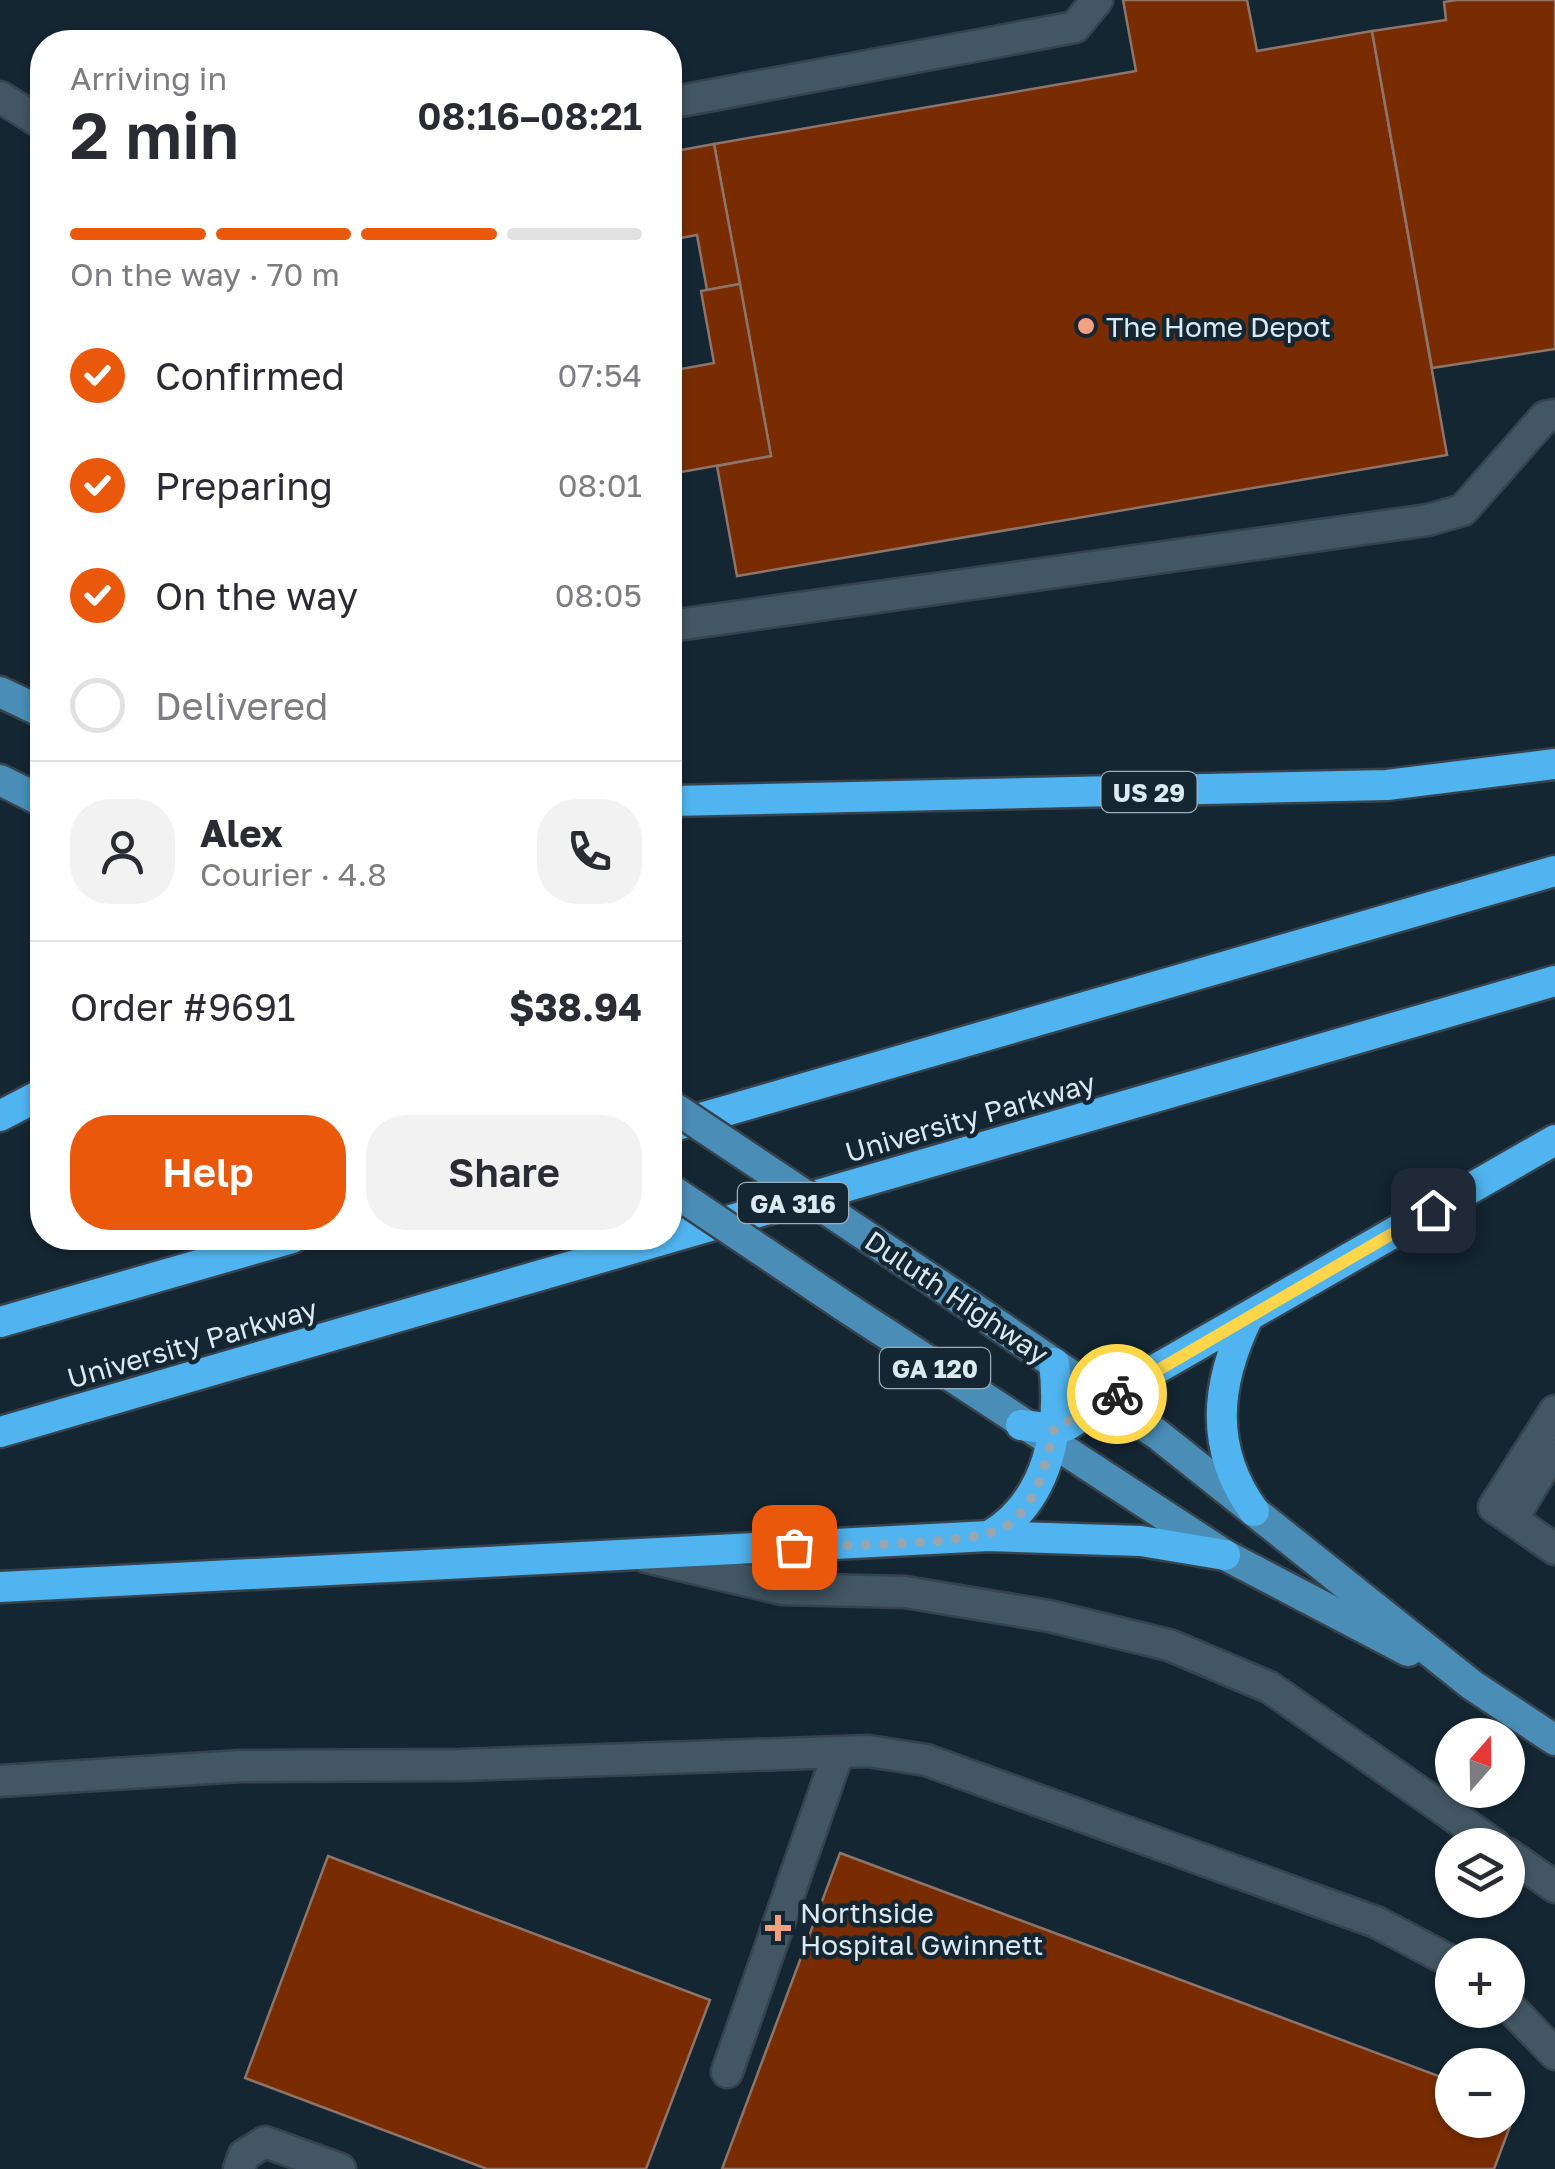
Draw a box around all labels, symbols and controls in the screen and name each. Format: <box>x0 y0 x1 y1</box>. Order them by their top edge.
text: Arriving in <box>70 59 227 97</box>
text: 08:16–08:21 <box>417 93 642 138</box>
text: 2 min <box>70 95 239 173</box>
text: On the way · 70 m <box>70 255 340 293</box>
place label: The Home Depot <box>1106 310 1331 343</box>
marker: The Home Depot <box>1075 315 1097 337</box>
icon: check <box>70 348 125 403</box>
text: Confirmed <box>155 353 345 398</box>
text: 07:54 <box>558 356 642 394</box>
icon: check <box>70 458 125 513</box>
text: Preparing <box>155 463 333 508</box>
text: 08:01 <box>558 466 642 504</box>
icon: check <box>70 568 125 623</box>
text: On the way <box>155 573 358 618</box>
text: 08:05 <box>555 576 642 614</box>
text: Delivered <box>155 683 328 728</box>
road number: US 29 <box>1102 772 1196 812</box>
button: person <box>70 799 175 904</box>
button: phone <box>537 799 642 904</box>
text: Alex <box>200 810 283 855</box>
text: Courier · 4.8 <box>200 855 387 893</box>
text: Order #9691 <box>70 984 296 1029</box>
text: $38.94 <box>509 984 642 1029</box>
street label: University Parkway <box>841 1065 1099 1168</box>
button: Help <box>70 1115 346 1230</box>
button: Share <box>366 1115 642 1230</box>
pin <box>1391 1168 1476 1253</box>
road number: GA 316 <box>738 1183 848 1223</box>
icon: home <box>1406 1183 1461 1238</box>
street label: Duluth Highway <box>859 1224 1055 1371</box>
street label: University Parkway <box>63 1291 321 1394</box>
courier <box>1067 1344 1167 1444</box>
road number: GA 120 <box>880 1348 990 1388</box>
icon: bike <box>1090 1367 1145 1422</box>
pin <box>752 1505 837 1590</box>
icon: bag <box>767 1520 822 1575</box>
north arrow <box>1435 1718 1525 1808</box>
map controls <box>1435 1718 1525 2138</box>
button: layers <box>1435 1828 1525 1918</box>
place label: Northside Hospital Gwinnett <box>800 1896 1043 1961</box>
marker: Northside Hospital Gwinnett <box>765 1915 791 1941</box>
button: + <box>1435 1938 1525 2028</box>
button: − <box>1435 2048 1525 2138</box>

